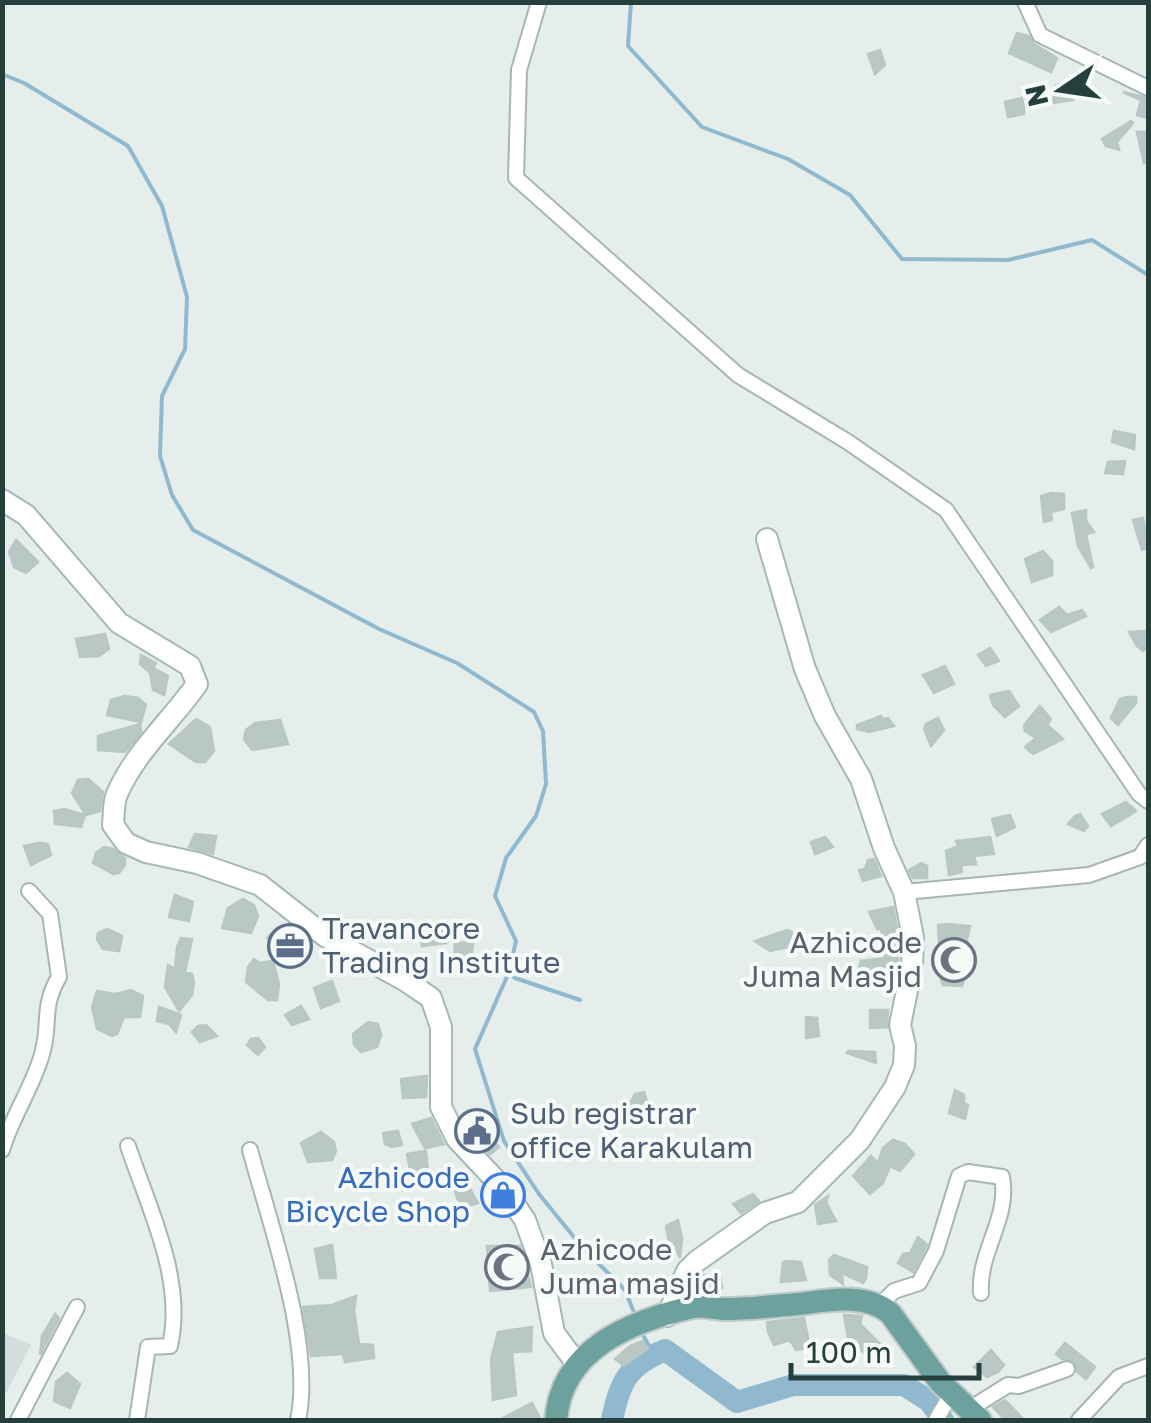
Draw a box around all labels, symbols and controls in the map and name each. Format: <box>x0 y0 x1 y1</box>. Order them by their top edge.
north arrow <box>1011 40 1111 140</box>
text: N <box>1018 82 1055 110</box>
place label: Travancore Trading Institute <box>322 910 561 980</box>
office icon: Travancore Trading Institute <box>267 923 313 969</box>
place label: Azhicode Juma Masjid <box>743 924 922 994</box>
mosque icon: Azhicode Juma Masjid <box>931 937 977 983</box>
place label: Sub registrar office Karakulam <box>510 1095 753 1165</box>
public building icon: Sub registrar office Karakulam <box>454 1108 500 1154</box>
place label: Azhicode Bicycle Shop <box>285 1159 470 1229</box>
shop icon: Azhicode Bicycle Shop <box>480 1172 526 1218</box>
place label: Azhicode Juma masjid <box>540 1231 720 1301</box>
mosque icon: Azhicode Juma masjid <box>484 1244 530 1290</box>
scale bar <box>791 1318 978 1380</box>
text: 100 m <box>806 1334 892 1370</box>

